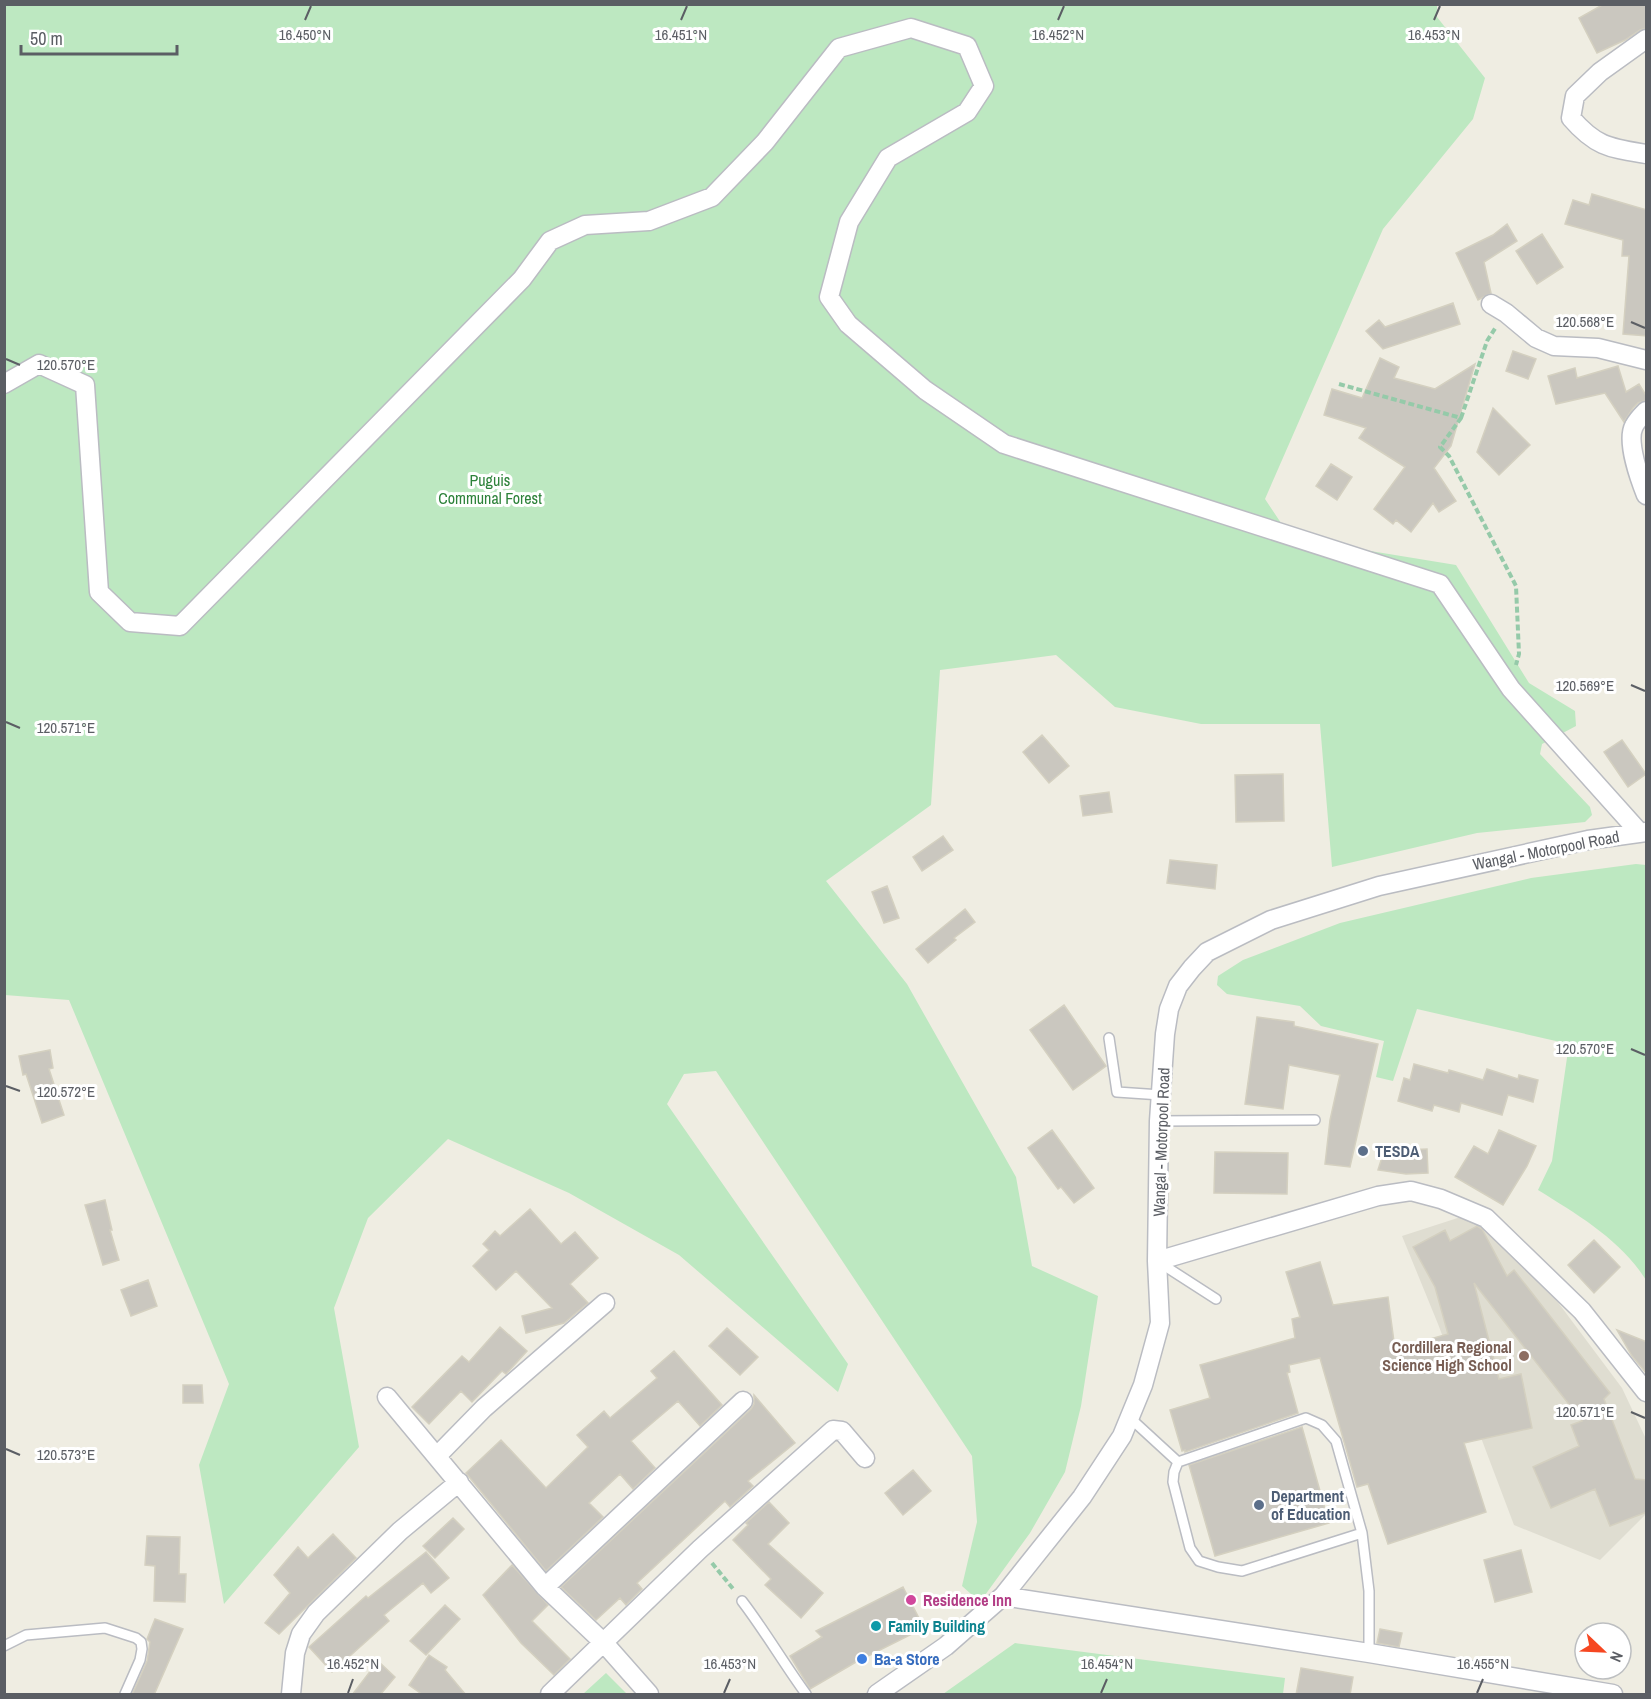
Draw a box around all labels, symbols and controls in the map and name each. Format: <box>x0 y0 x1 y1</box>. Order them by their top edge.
scale bar <box>21 18 177 56</box>
text: 16.450°N <box>279 24 331 45</box>
text: 16.451°N <box>655 24 707 45</box>
text: 16.452°N <box>1032 24 1084 45</box>
text: 16.453°N <box>1408 24 1460 45</box>
text: 50 m <box>30 26 63 51</box>
text: 120.568°E <box>1556 311 1614 332</box>
text: 120.570°E <box>37 354 95 375</box>
park label: Puguis Communal Forest <box>438 469 542 509</box>
text: 120.569°E <box>1556 675 1614 696</box>
text: 120.571°E <box>37 717 95 738</box>
street label: Wangal - Motorpool Road <box>1471 825 1621 875</box>
text: 120.570°E <box>1556 1038 1614 1059</box>
street label: Wangal - Motorpool Road <box>1147 1067 1175 1217</box>
text: 120.572°E <box>37 1081 95 1102</box>
place label: TESDA <box>1375 1140 1420 1162</box>
marker: TESDA <box>1356 1144 1370 1158</box>
place label: Cordillera Regional Science High School <box>1382 1336 1512 1376</box>
marker: Cordillera Regional Science High School <box>1517 1349 1531 1363</box>
text: 120.571°E <box>1556 1401 1614 1422</box>
text: 120.573°E <box>37 1444 95 1465</box>
place label: Department of Education <box>1271 1485 1350 1525</box>
marker: Department of Education <box>1252 1498 1266 1512</box>
place label: Residence Inn <box>923 1589 1012 1611</box>
marker: Residence Inn <box>904 1593 918 1607</box>
place label: Family Building <box>888 1615 985 1637</box>
marker: Family Building <box>869 1619 883 1633</box>
north arrow <box>1573 1621 1633 1681</box>
place label: Ba-a Store <box>874 1648 940 1670</box>
text: N <box>1605 1648 1629 1666</box>
marker: Ba-a Store <box>855 1652 869 1666</box>
text: 16.452°N <box>327 1653 379 1674</box>
text: 16.453°N <box>704 1653 756 1674</box>
text: 16.454°N <box>1081 1653 1133 1674</box>
text: 16.455°N <box>1457 1653 1509 1674</box>

